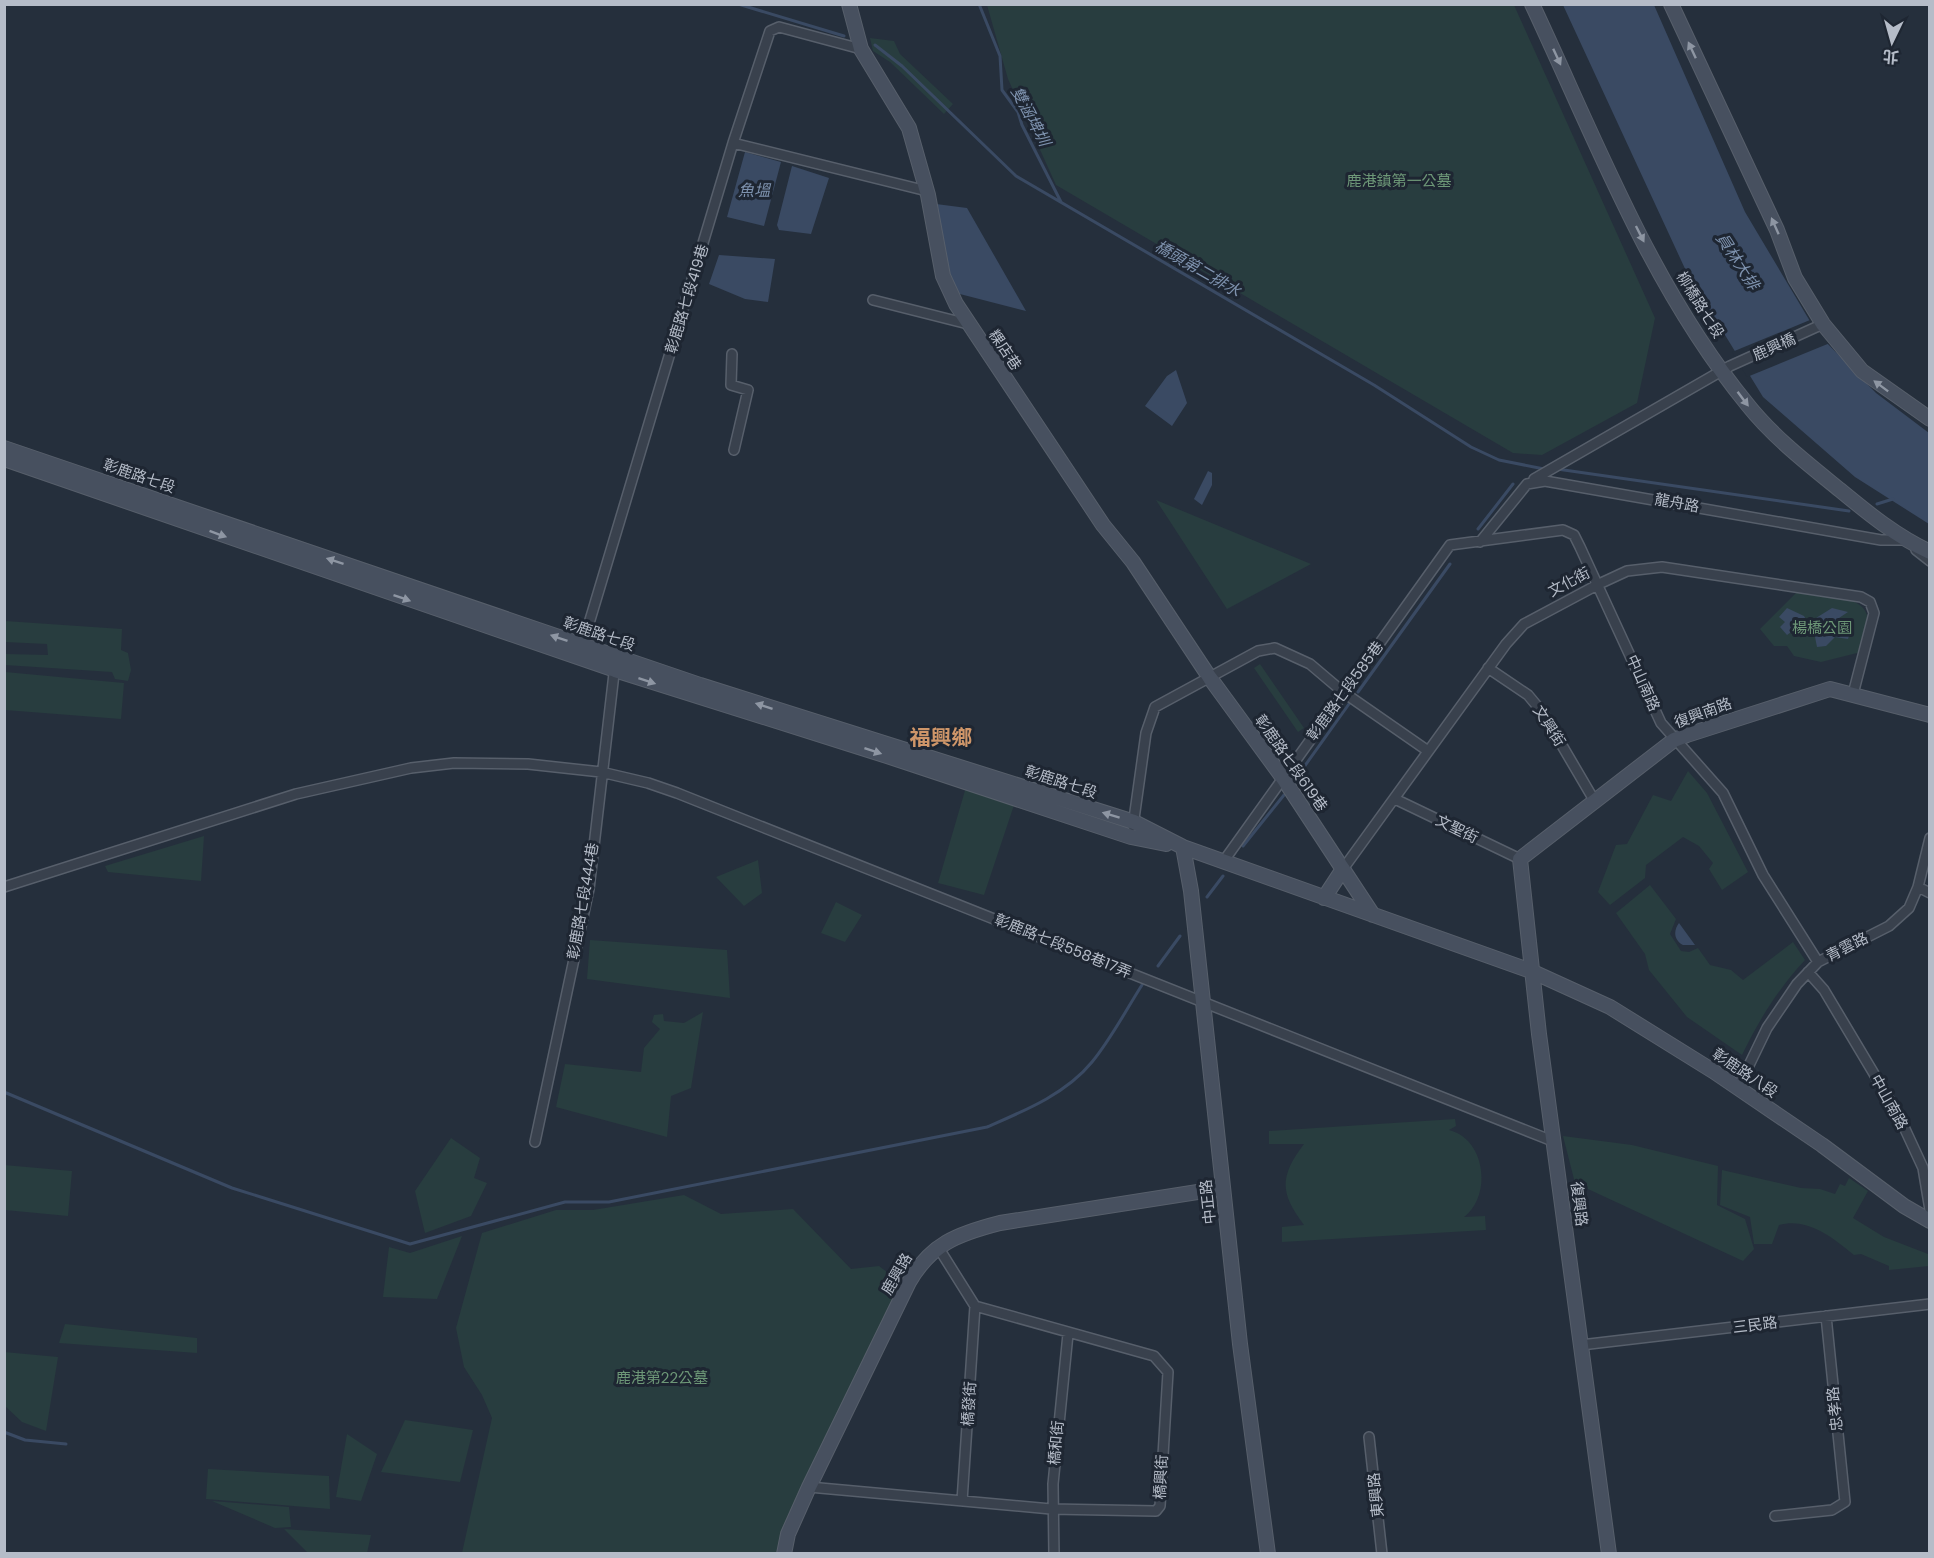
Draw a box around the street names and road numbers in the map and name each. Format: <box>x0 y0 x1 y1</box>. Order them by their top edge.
street label: 彰鹿路七段419巷 <box>660 241 713 356</box>
street label: 柳橋路七段 <box>1672 267 1729 342</box>
street label: 粿店巷 <box>984 325 1027 374</box>
street label: 鹿興橋 <box>1749 328 1799 365</box>
street label: 彰鹿路七段 <box>100 453 178 498</box>
street label: 龍舟路 <box>1653 488 1701 517</box>
street label: 文化街 <box>1544 562 1594 601</box>
street label: 彰鹿路七段 <box>560 611 638 656</box>
street label: 彰鹿路七段585巷 <box>1301 637 1388 745</box>
street label: 中山南路 <box>1622 651 1665 714</box>
street label: 復興南路 <box>1671 692 1735 733</box>
street label: 文興街 <box>1528 701 1570 750</box>
street label: 彰鹿路七段619巷 <box>1250 710 1333 815</box>
street label: 彰鹿路七段 <box>1022 760 1100 803</box>
street label: 文聖街 <box>1432 809 1482 848</box>
street label: 彰鹿路七段444巷 <box>562 841 603 961</box>
street label: 彰鹿路七段558巷17弄 <box>991 908 1135 983</box>
street label: 青雲路 <box>1822 927 1872 966</box>
street label: 彰鹿路八段 <box>1708 1043 1782 1102</box>
street label: 中山南路 <box>1866 1070 1913 1133</box>
street label: 中正路 <box>1195 1179 1220 1226</box>
street label: 復興路 <box>1566 1180 1593 1228</box>
street label: 鹿興路 <box>876 1249 917 1298</box>
street label: 三民路 <box>1731 1311 1779 1338</box>
street label: 橋發街 <box>956 1381 981 1427</box>
street label: 忠孝路 <box>1822 1386 1847 1433</box>
street label: 橋和街 <box>1043 1420 1068 1466</box>
street label: 橋興街 <box>1149 1454 1172 1500</box>
street label: 東興路 <box>1363 1472 1388 1519</box>

